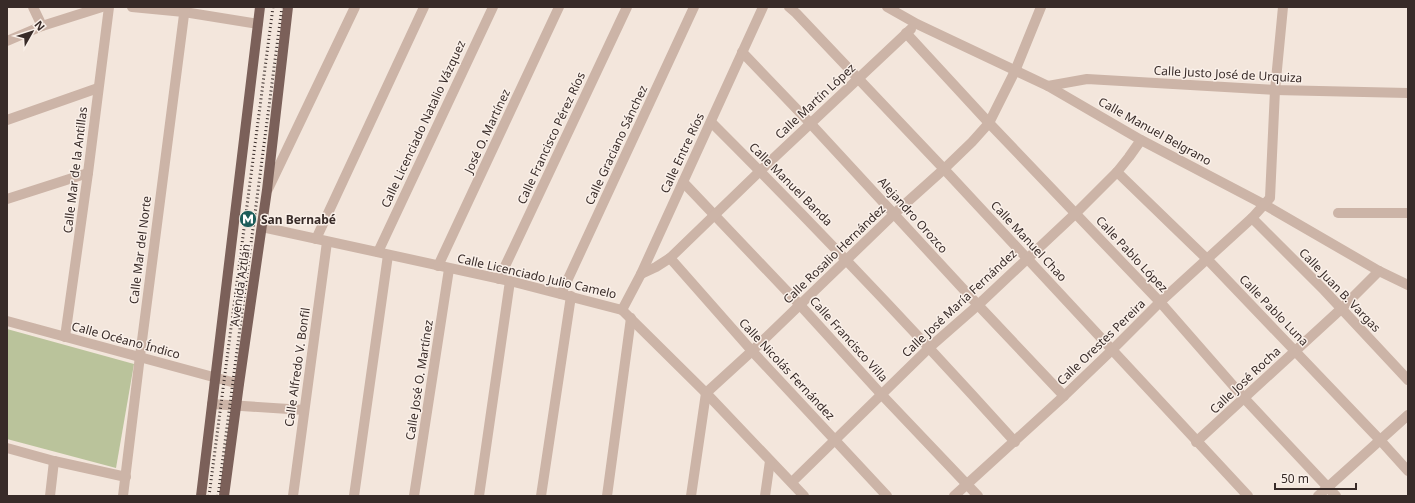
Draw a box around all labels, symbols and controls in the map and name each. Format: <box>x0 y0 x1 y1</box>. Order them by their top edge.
north arrow <box>12 12 52 52</box>
text: N <box>32 17 49 34</box>
street label: Calle Licenciado Natalio Vázquez <box>377 37 470 211</box>
street label: Calle Martín López <box>771 59 859 143</box>
street label: Calle Justo José de Urquiza <box>1153 62 1303 86</box>
street label: Calle Francisco Pérez Ríos <box>513 69 589 207</box>
street label: Calle Graciano Sánchez <box>581 82 651 208</box>
street label: José O. Martínez <box>460 86 514 177</box>
street label: Calle Manuel Belgrano <box>1095 93 1215 169</box>
street label: Calle Mar de la Antillas <box>59 105 91 234</box>
street label: Calle Entre Ríos <box>656 110 708 196</box>
street label: Calle Manuel Banda <box>745 138 837 230</box>
street label: Alejandro Orozco <box>874 173 952 257</box>
street label: Calle Mar del Norte <box>125 195 155 305</box>
street label: Calle Manuel Chao <box>987 197 1071 285</box>
street label: Calle Rosalio Hernández <box>779 200 889 307</box>
metro station icon: San Bernabé <box>238 209 258 229</box>
place label: San Bernabé <box>261 211 336 228</box>
street label: Calle Pablo López <box>1092 212 1172 296</box>
street label: Avenida Aztlán <box>226 243 254 327</box>
street label: Calle Juan B. Vargas <box>1295 244 1385 336</box>
street label: Calle José María Fernández <box>898 245 1020 361</box>
street label: Calle Licenciado Julio Camelo <box>456 249 618 303</box>
street label: Calle Pablo Luna <box>1236 271 1312 349</box>
street label: Calle Francisco Villa <box>806 293 892 385</box>
street label: Calle Orestes Pereira <box>1053 295 1149 389</box>
street label: Calle Alfredo V. Bonfil <box>280 306 314 428</box>
street label: Calle Nicolás Fernández <box>735 314 839 424</box>
street label: Calle Océano Índico <box>70 317 182 363</box>
street label: Calle José O. Martínez <box>401 318 437 441</box>
street label: Calle José Rocha <box>1206 343 1284 417</box>
scale bar <box>1275 465 1356 491</box>
text: 50 m <box>1281 470 1309 487</box>

